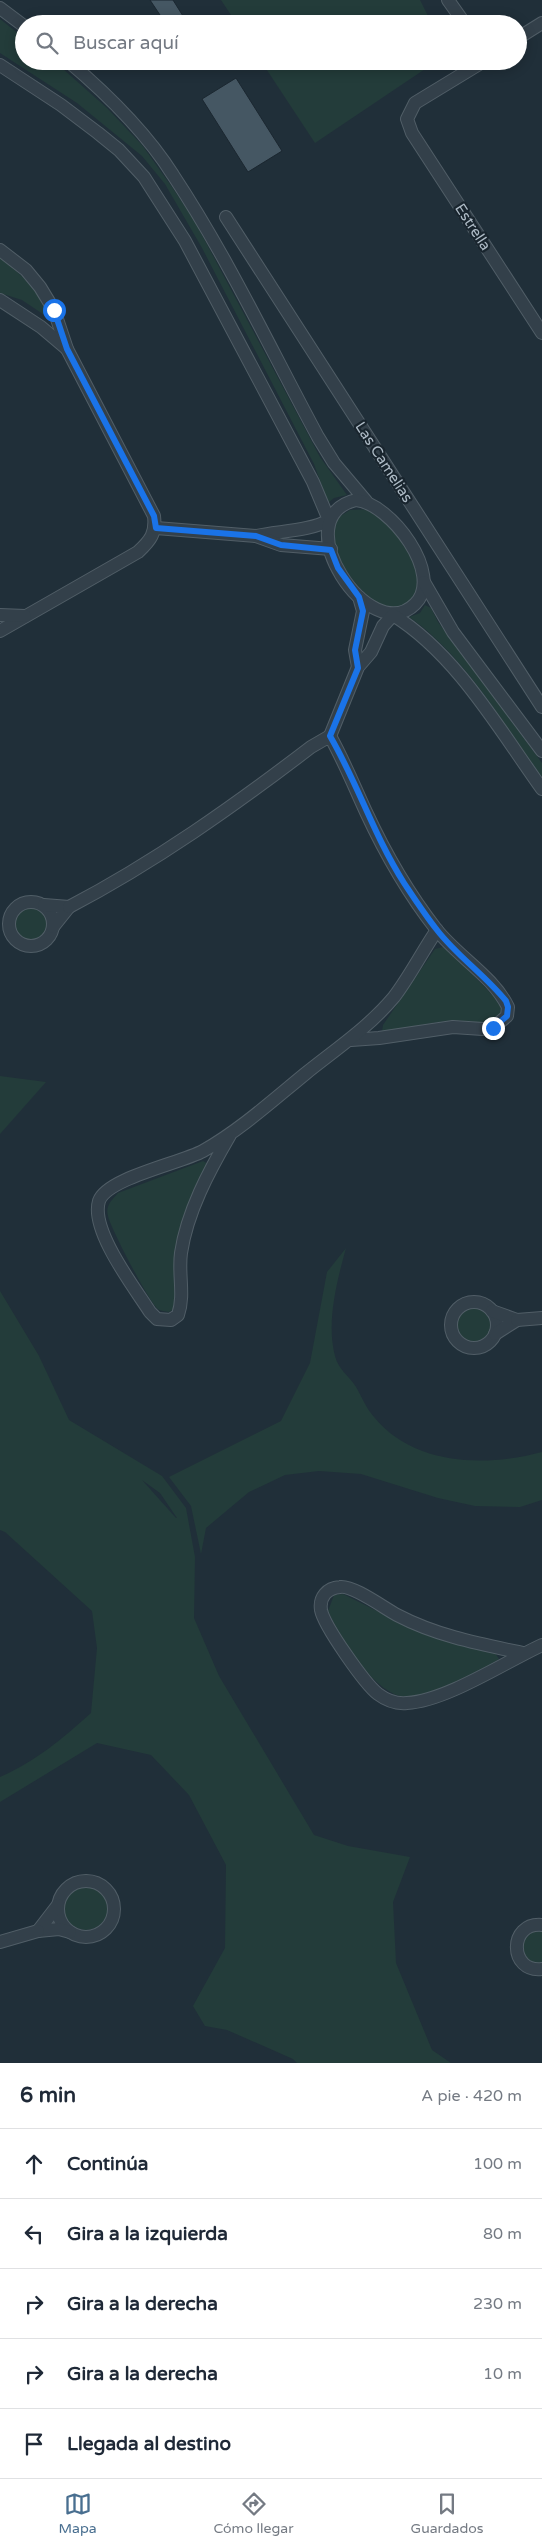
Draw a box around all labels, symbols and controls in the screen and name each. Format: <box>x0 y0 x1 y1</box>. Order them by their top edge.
search box <box>15 15 527 70</box>
icon: search <box>33 29 61 57</box>
text: Buscar aquí <box>73 32 179 54</box>
street label: Estrella <box>451 200 495 254</box>
route start <box>43 299 66 322</box>
street label: Las Camelias <box>351 418 417 506</box>
route end <box>482 1017 505 1040</box>
text: 6 min <box>20 2083 76 2108</box>
text: A pie · 420 m <box>421 2086 522 2106</box>
icon: ahead <box>20 2150 48 2178</box>
text: Continúa <box>67 2153 149 2175</box>
text: 100 m <box>473 2154 522 2174</box>
icon: left <box>20 2220 48 2248</box>
text: Gira a la izquierda <box>67 2223 228 2245</box>
text: 80 m <box>483 2224 522 2244</box>
icon: right <box>20 2290 48 2318</box>
text: Gira a la derecha <box>67 2293 218 2315</box>
text: 230 m <box>473 2294 522 2314</box>
icon: right <box>20 2360 48 2388</box>
text: Gira a la derecha <box>67 2363 218 2385</box>
text: 10 m <box>483 2364 522 2384</box>
icon: arrive <box>20 2430 48 2458</box>
text: Llegada al destino <box>67 2433 231 2455</box>
tab: Mapa <box>58 2490 97 2537</box>
tab: Cómo llegar <box>214 2490 294 2537</box>
tab: Guardados <box>411 2490 483 2537</box>

